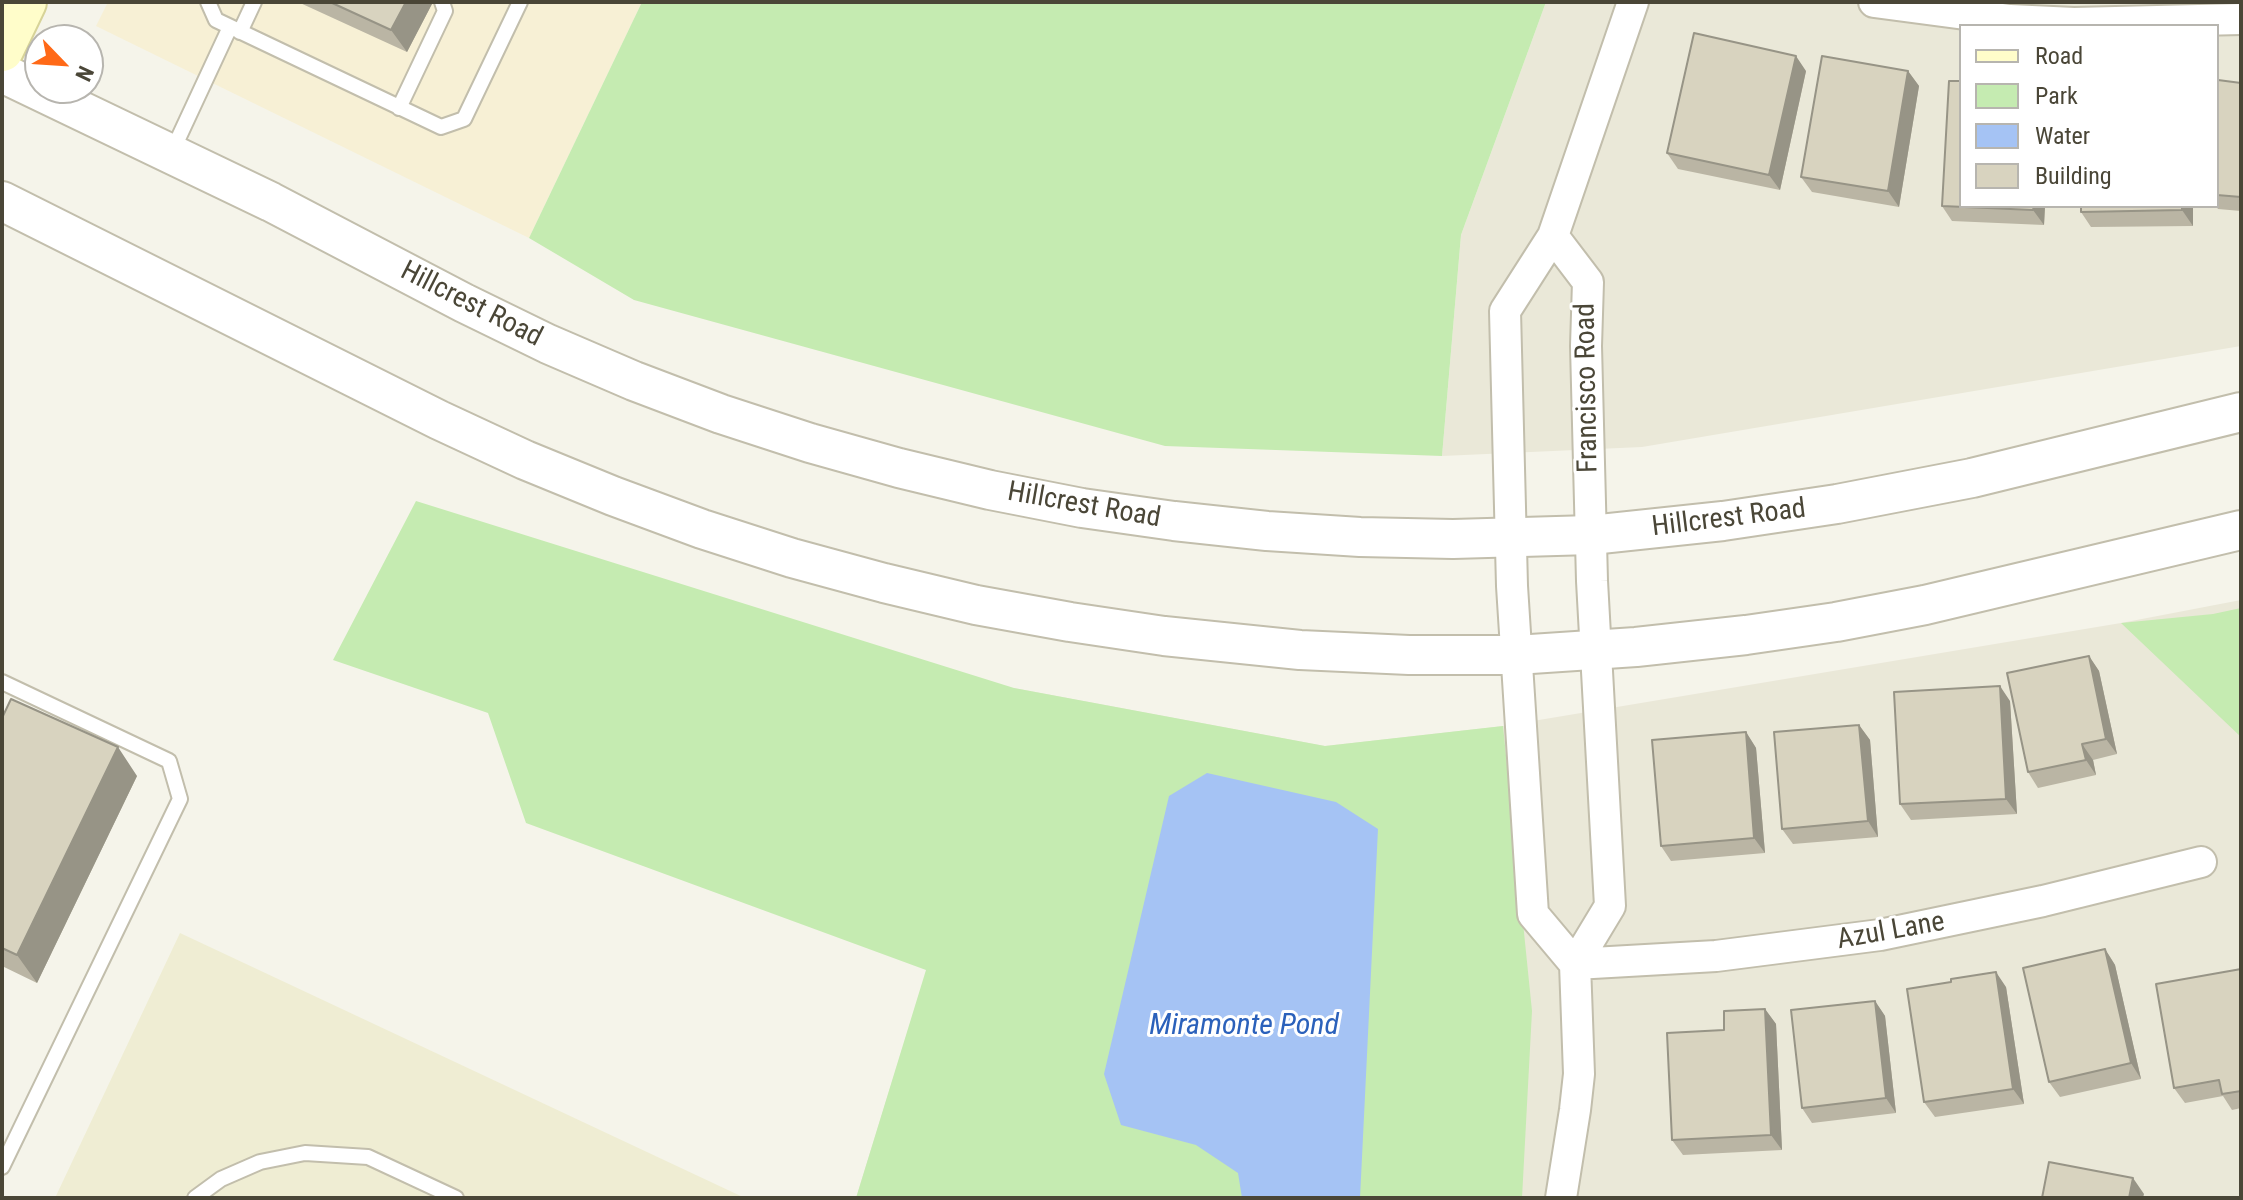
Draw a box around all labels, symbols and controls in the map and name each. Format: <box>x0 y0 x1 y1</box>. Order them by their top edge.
north arrow <box>24 24 104 104</box>
legend <box>1959 24 2219 208</box>
text: Road <box>2035 42 2083 70</box>
text: N <box>70 62 99 85</box>
text: Park <box>2035 82 2078 110</box>
text: Water <box>2035 122 2090 150</box>
text: Building <box>2035 162 2112 190</box>
street label: Hillcrest Road <box>394 255 548 355</box>
street label: Francisco Road <box>1570 303 1606 473</box>
street label: Hillcrest Road <box>1005 476 1163 536</box>
street label: Hillcrest Road <box>1650 493 1808 545</box>
street label: Azul Lane <box>1835 906 1947 958</box>
water label: Miramonte Pond <box>1149 1008 1339 1044</box>

